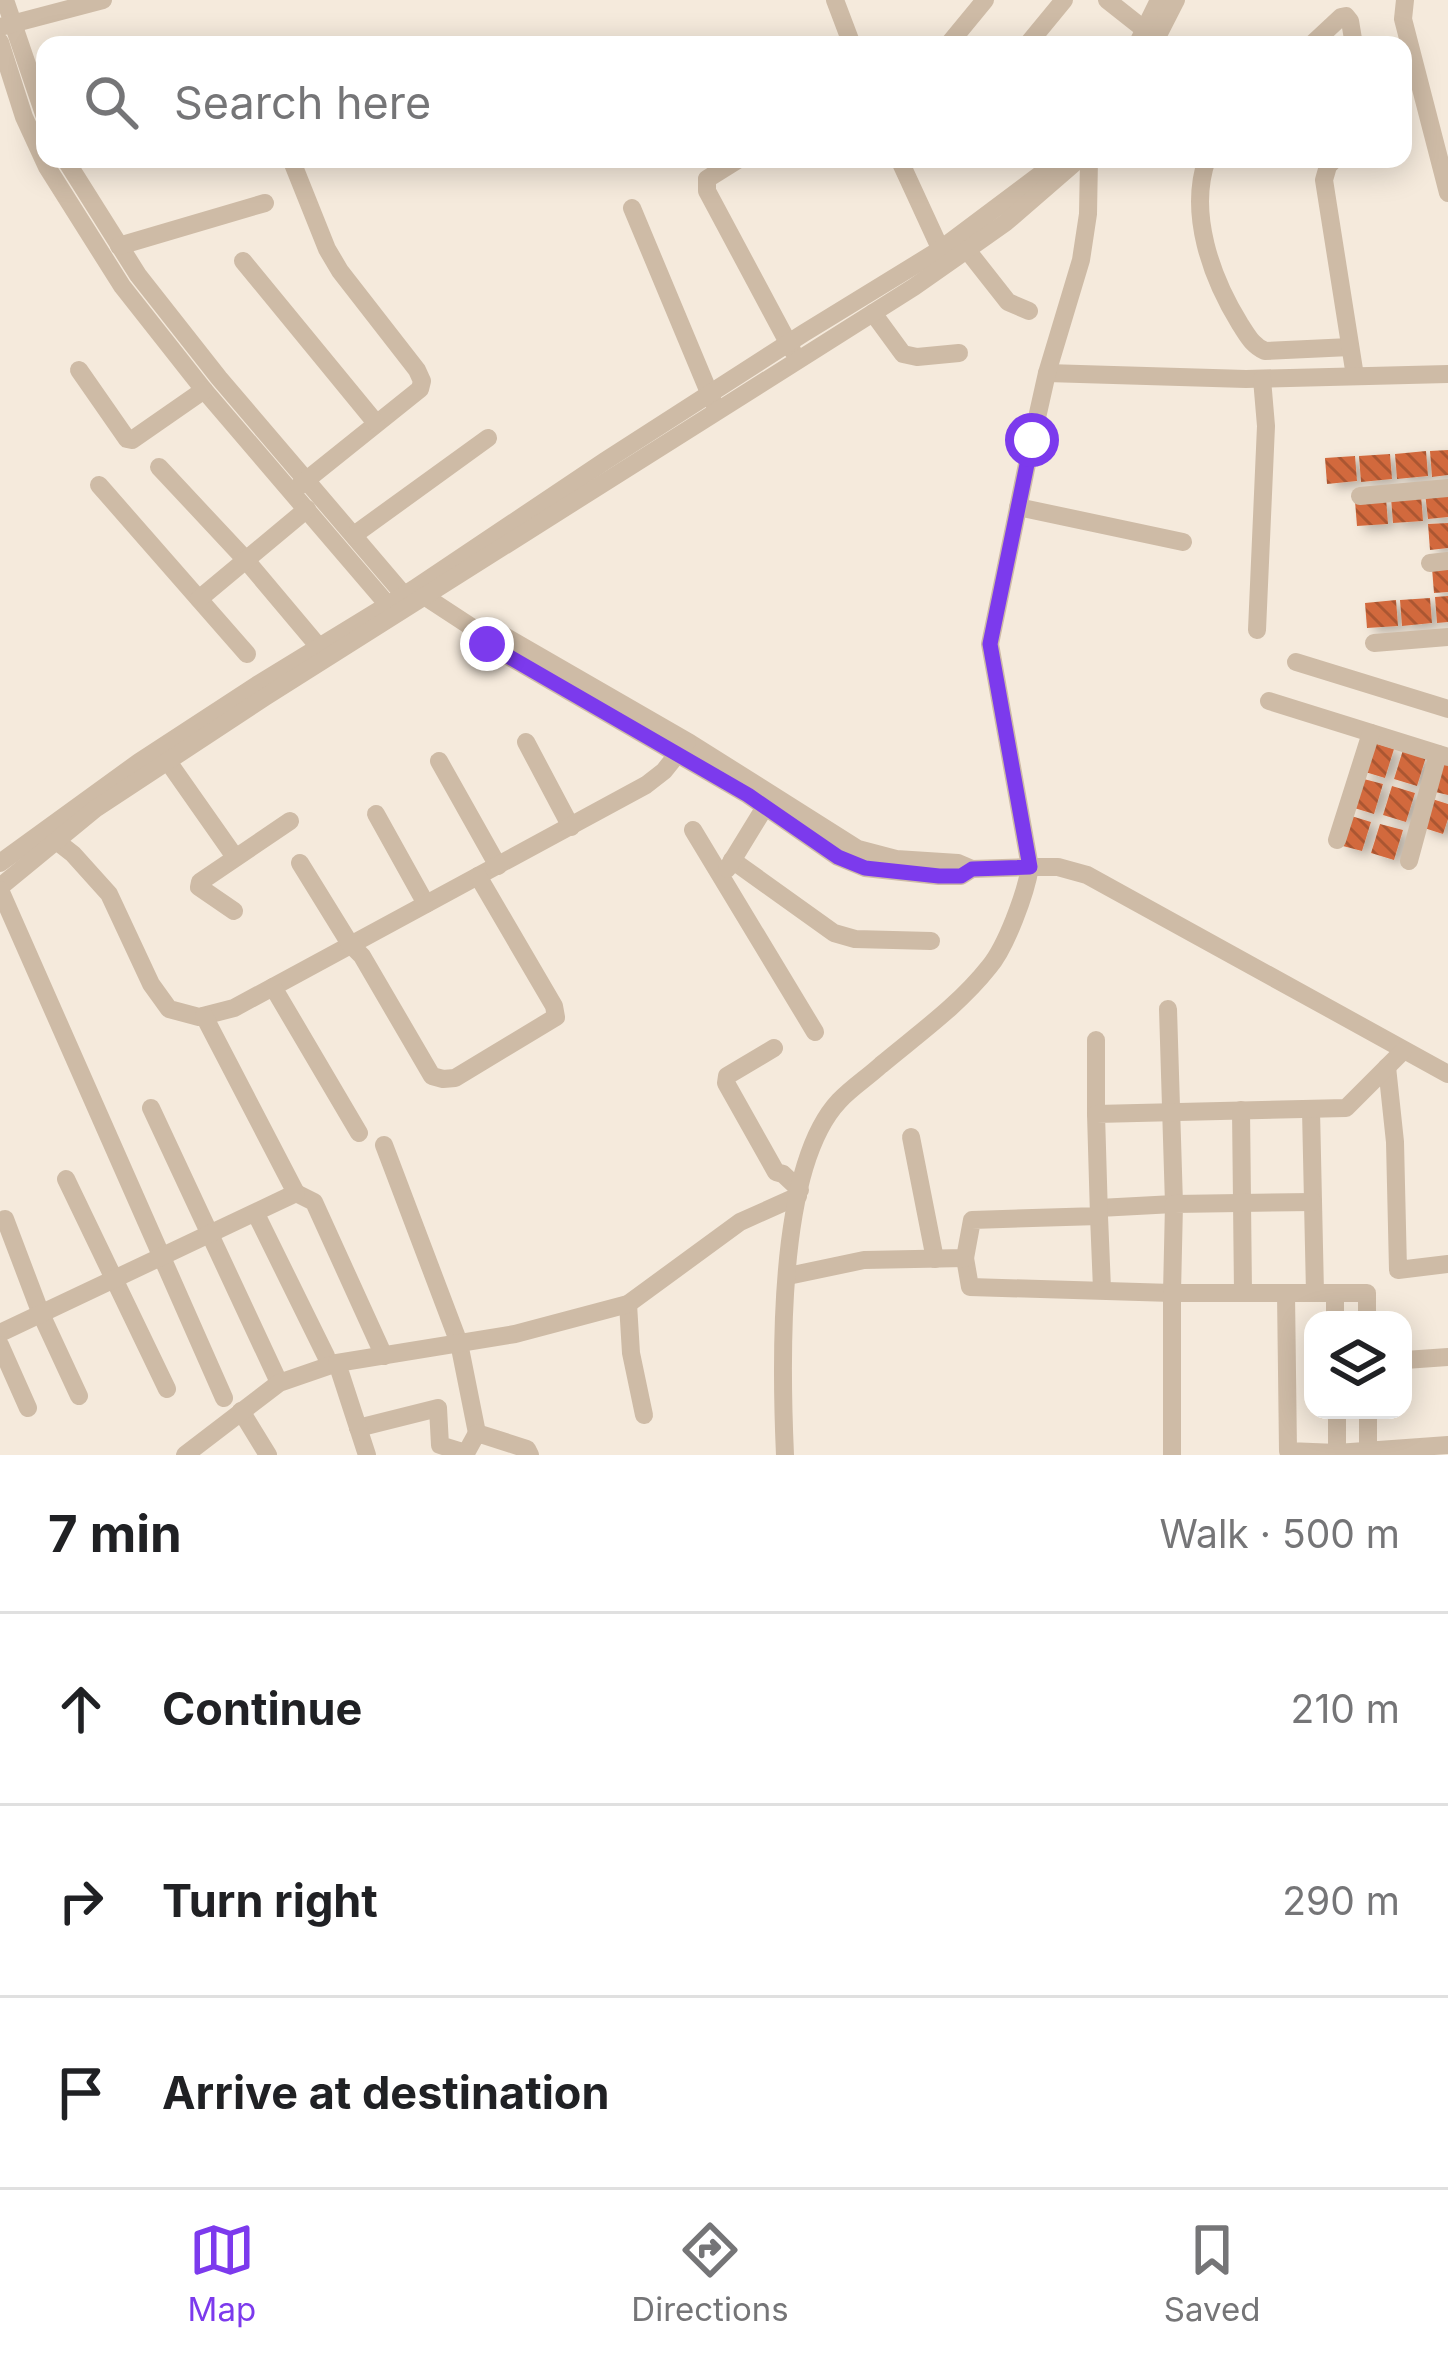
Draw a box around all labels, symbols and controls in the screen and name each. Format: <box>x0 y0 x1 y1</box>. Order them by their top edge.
search box <box>36 36 1412 168</box>
icon: search <box>78 69 144 135</box>
text: Search here <box>174 75 431 130</box>
route start <box>1005 413 1059 467</box>
route end <box>460 617 514 671</box>
map controls <box>1304 1311 1412 1419</box>
button: layers <box>1304 1311 1412 1419</box>
text: 7 min <box>48 1503 182 1564</box>
text: Walk · 500 m <box>1160 1510 1400 1557</box>
icon: ahead <box>48 1676 114 1742</box>
text: Continue <box>162 1681 362 1736</box>
text: 210 m <box>1291 1685 1400 1732</box>
icon: right <box>48 1868 114 1934</box>
text: Turn right <box>162 1873 378 1928</box>
text: 290 m <box>1282 1877 1400 1924</box>
icon: arrive <box>48 2060 114 2126</box>
text: Arrive at destination <box>162 2065 609 2120</box>
tab: Map <box>188 2217 256 2329</box>
tab: Directions <box>631 2217 789 2329</box>
tab: Saved <box>1164 2217 1260 2329</box>

